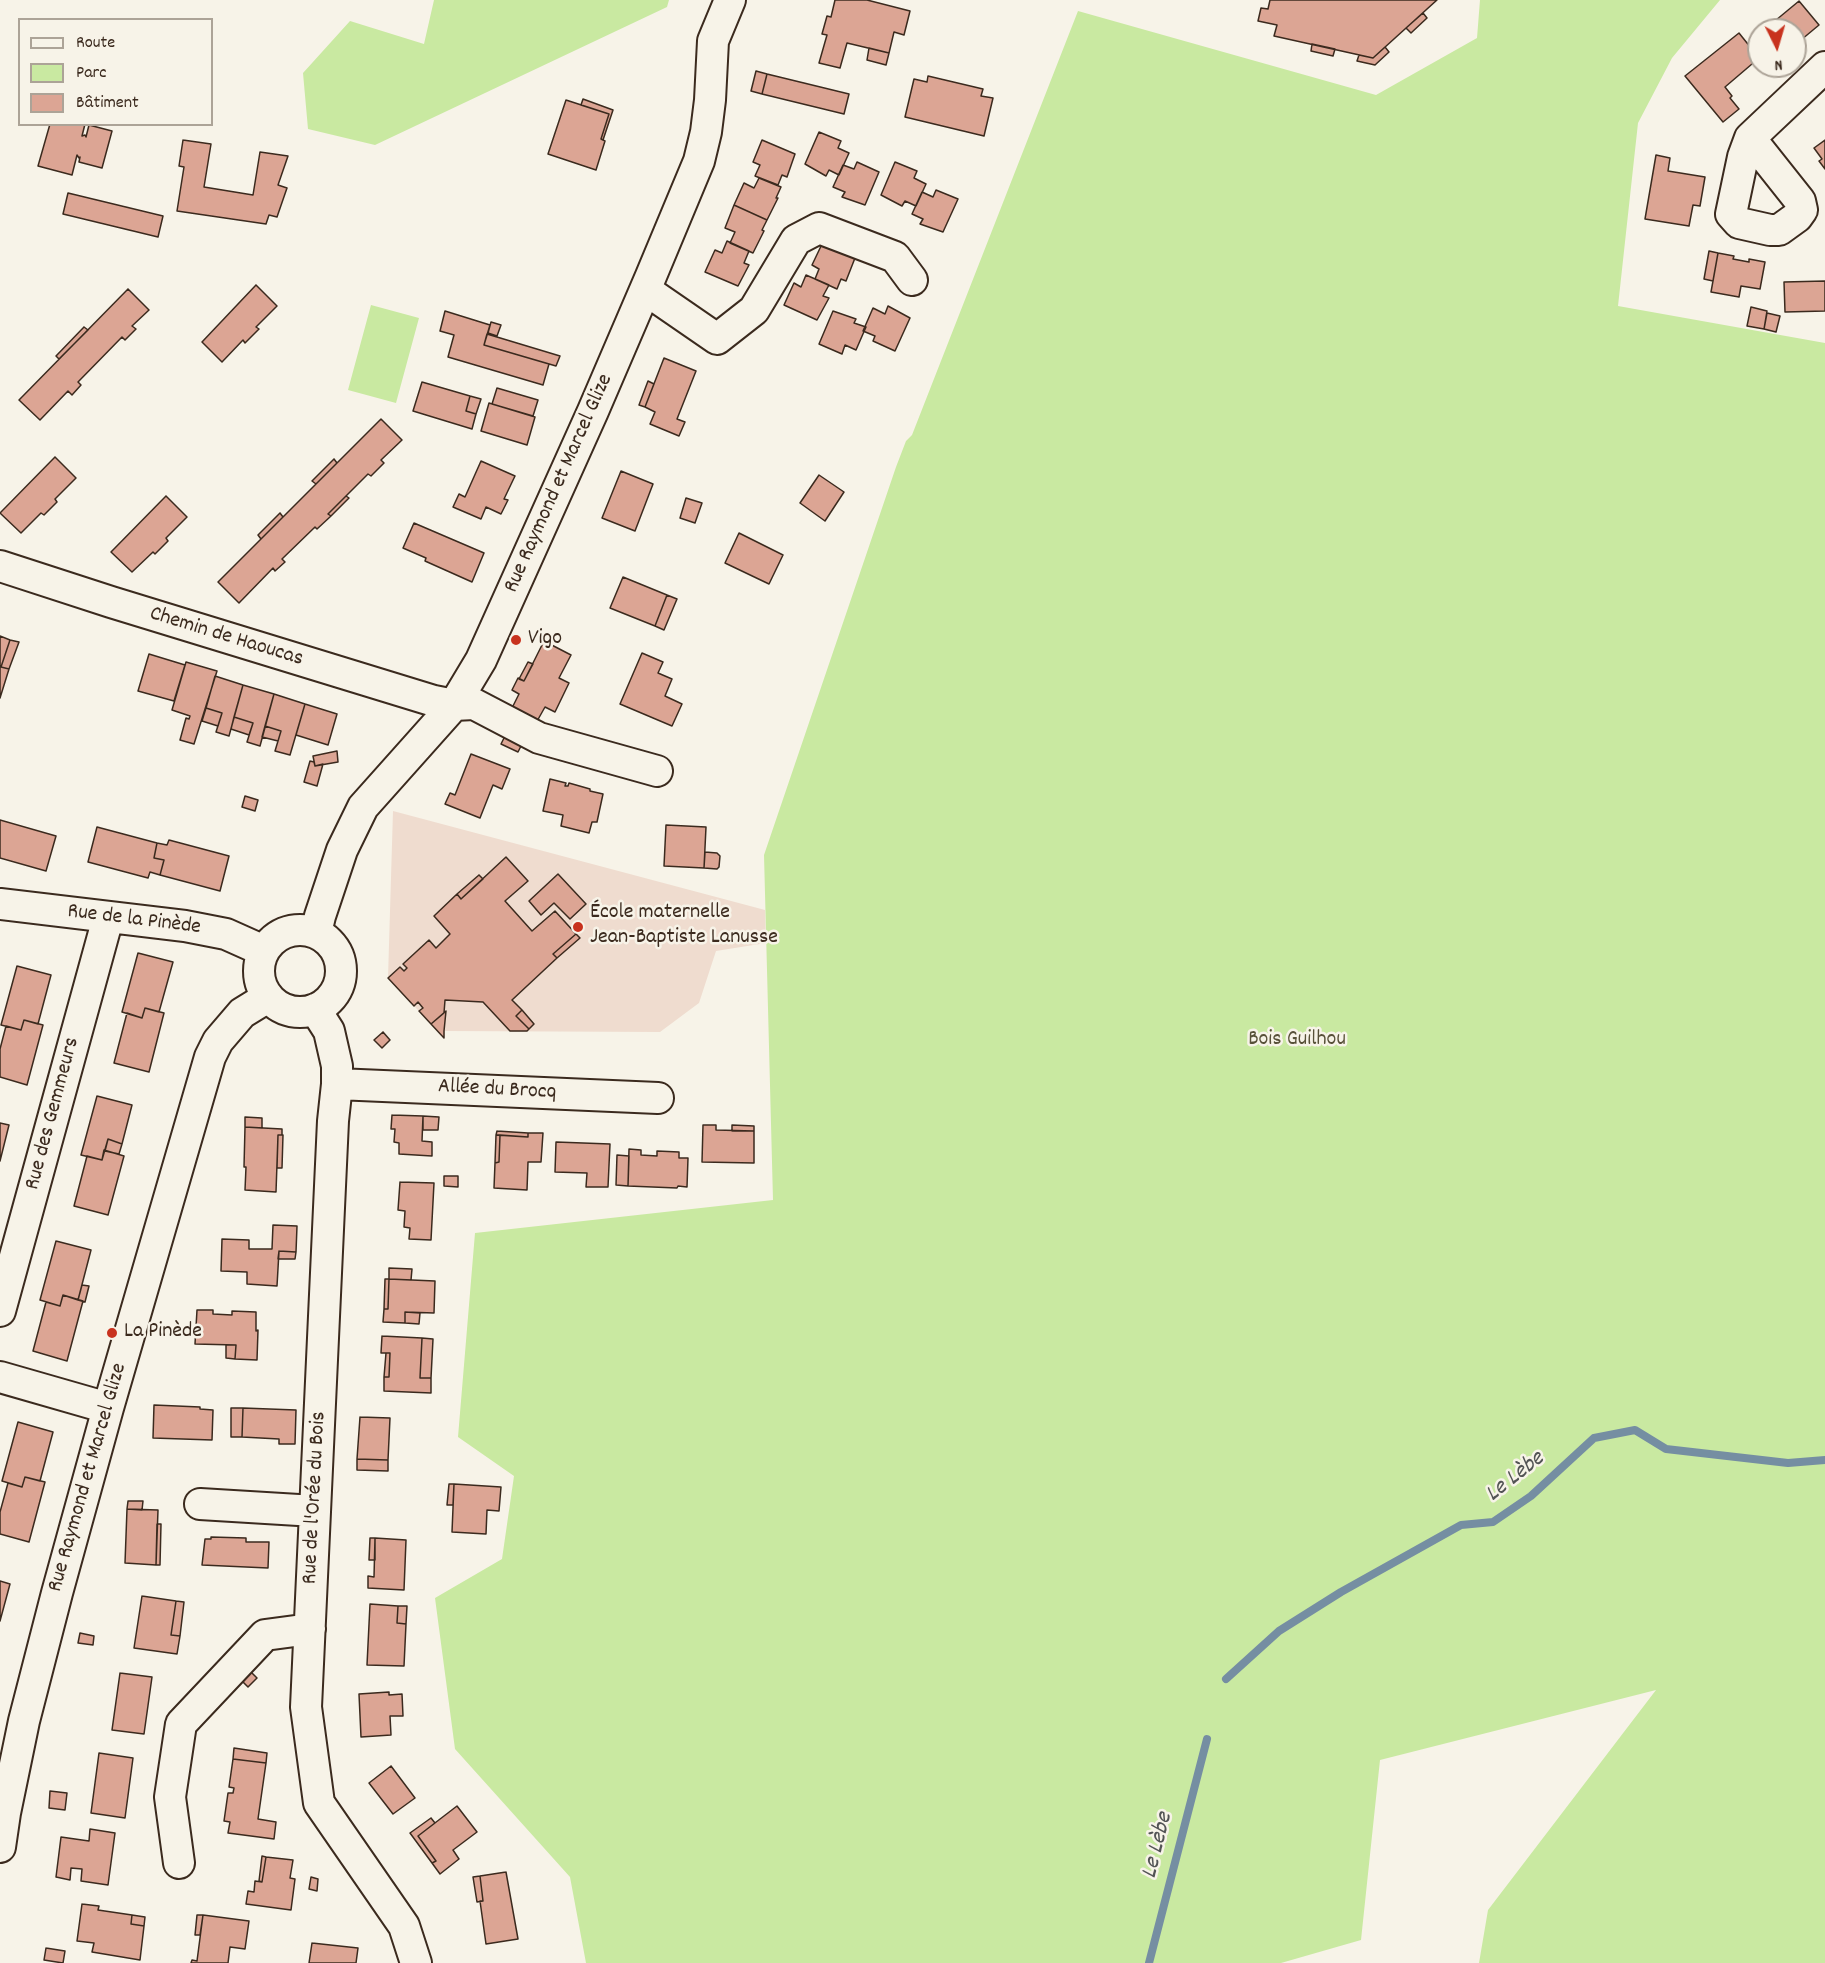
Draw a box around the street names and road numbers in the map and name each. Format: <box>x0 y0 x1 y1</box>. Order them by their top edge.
street label: Rue Raymond et Marcel Glize <box>500 371 620 597</box>
street label: Chemin de Haoucas <box>146 602 306 674</box>
street label: Rue de la Pinède <box>66 900 202 942</box>
street label: Rue des Gemmeurs <box>21 1035 87 1193</box>
street label: Allée du Brocq <box>437 1075 557 1107</box>
street label: Rue Raymond et Marcel Glize <box>44 1361 134 1595</box>
street label: Rue de l'Orée du Bois <box>298 1411 334 1585</box>

